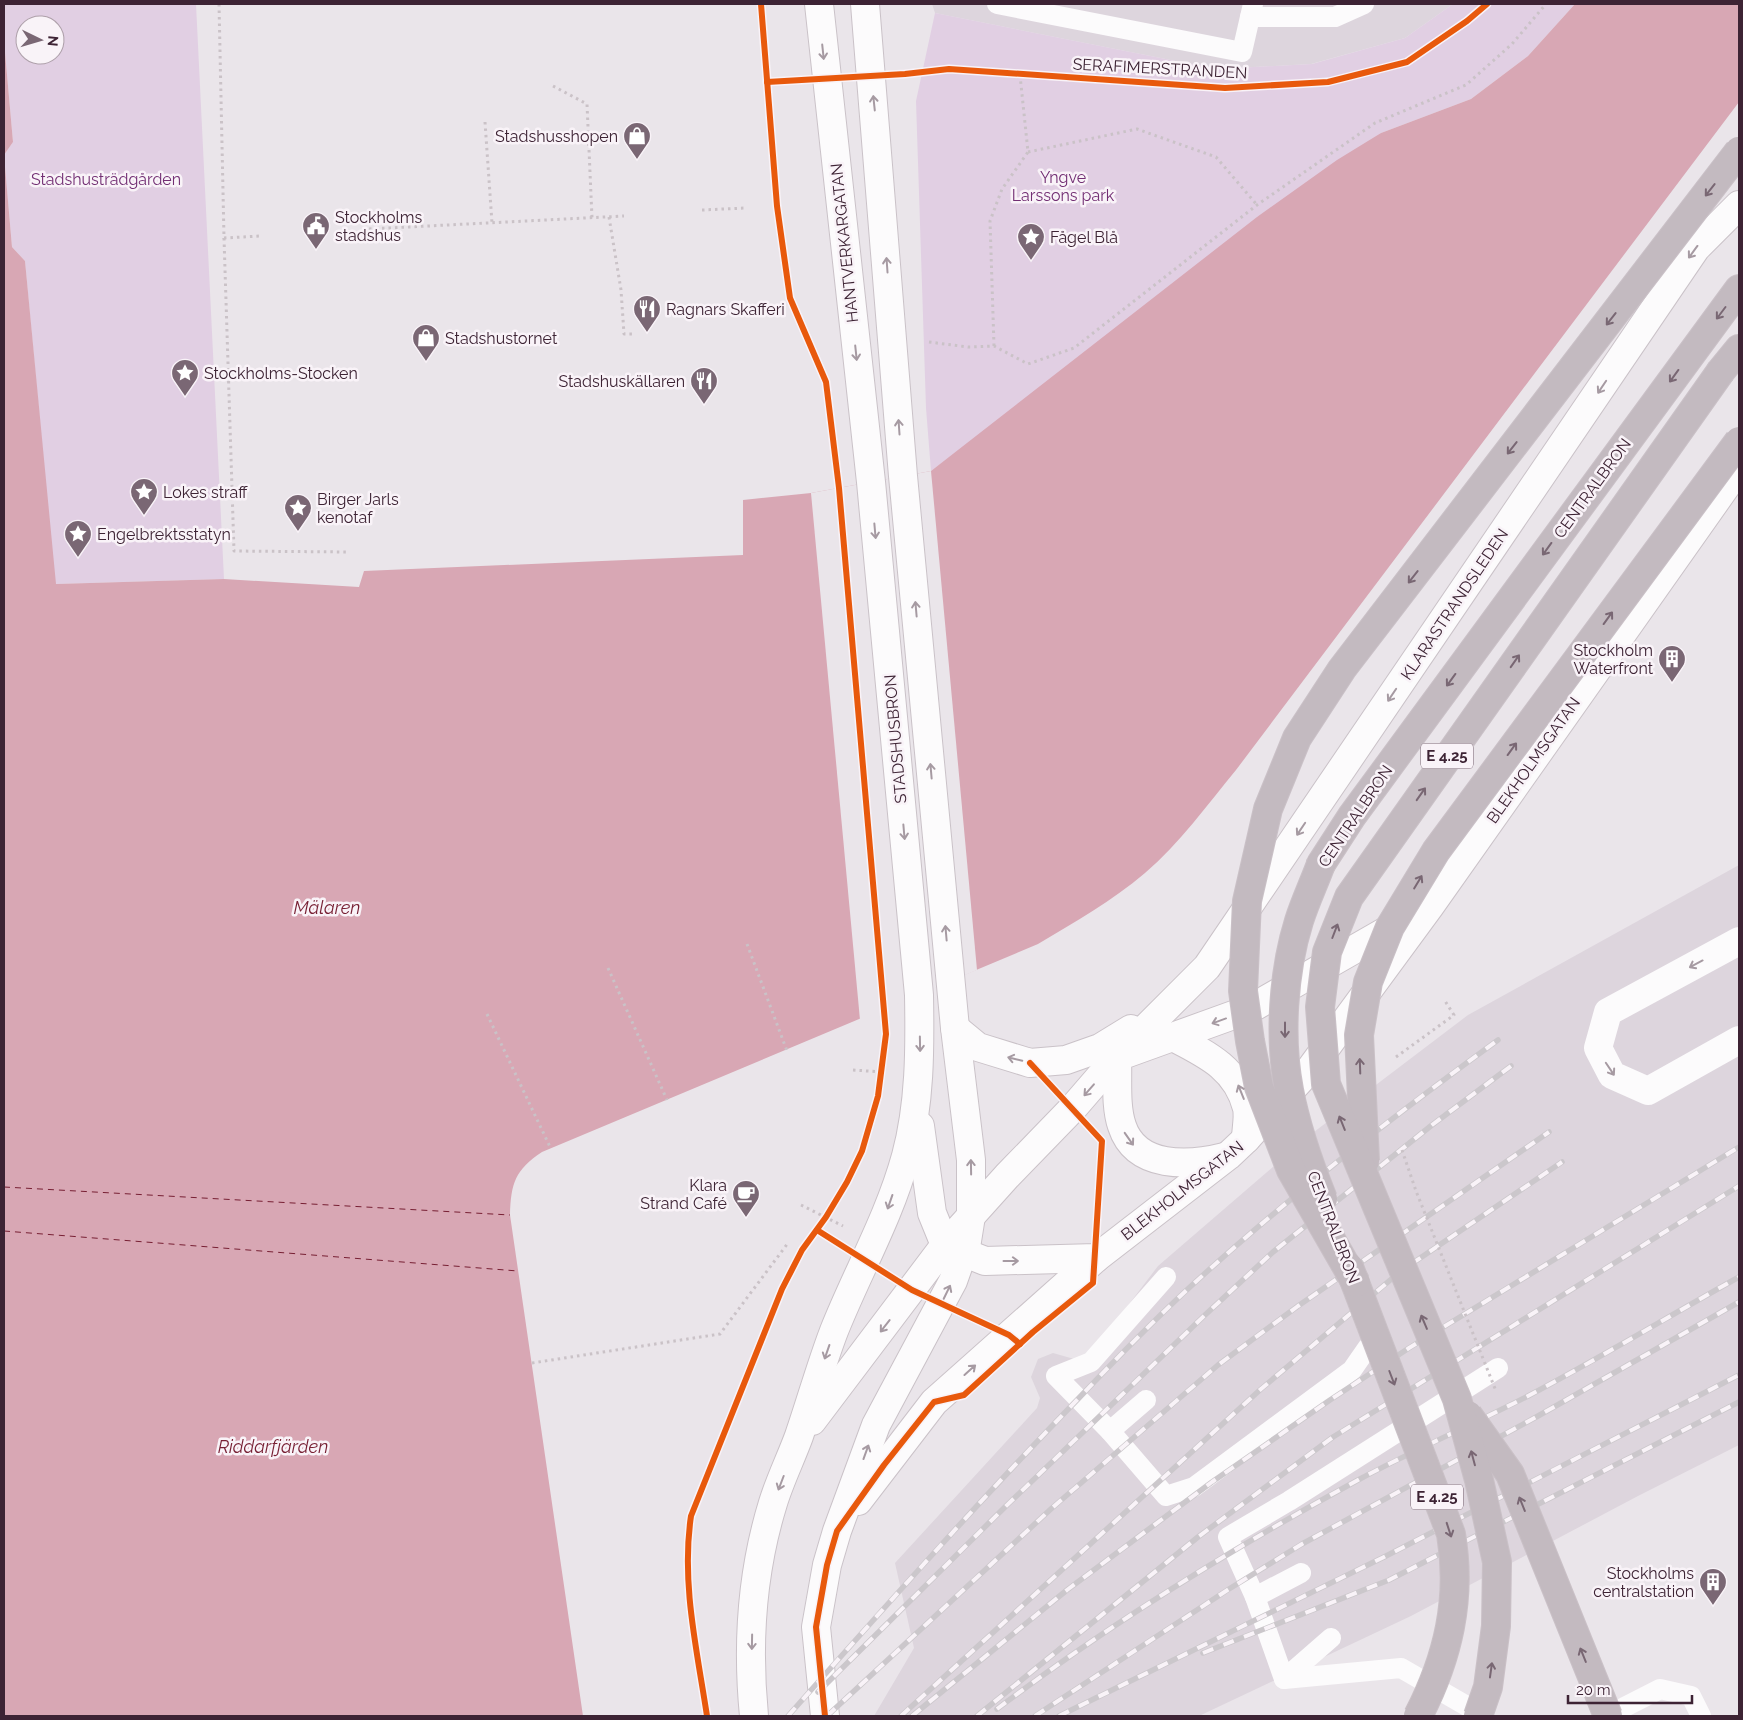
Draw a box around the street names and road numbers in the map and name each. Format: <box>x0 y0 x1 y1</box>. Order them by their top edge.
street label: SERAFIMERSTRANDEN <box>1072 54 1248 83</box>
street label: HANTVERKARGATAN <box>827 162 862 324</box>
street label: CENTRALBRON <box>1550 435 1635 542</box>
street label: KLARASTRANDSLEDEN <box>1397 525 1512 683</box>
street label: STADSHUSBRON <box>880 674 911 804</box>
street label: BLEKHOLMSGATAN <box>1483 693 1584 827</box>
road number: E 4.25 <box>1421 744 1473 768</box>
street label: CENTRALBRON <box>1314 762 1397 871</box>
street label: BLEKHOLMSGATAN <box>1117 1137 1247 1244</box>
street label: CENTRALBRON <box>1303 1168 1364 1286</box>
road number: E 4.25 <box>1411 1484 1463 1510</box>

